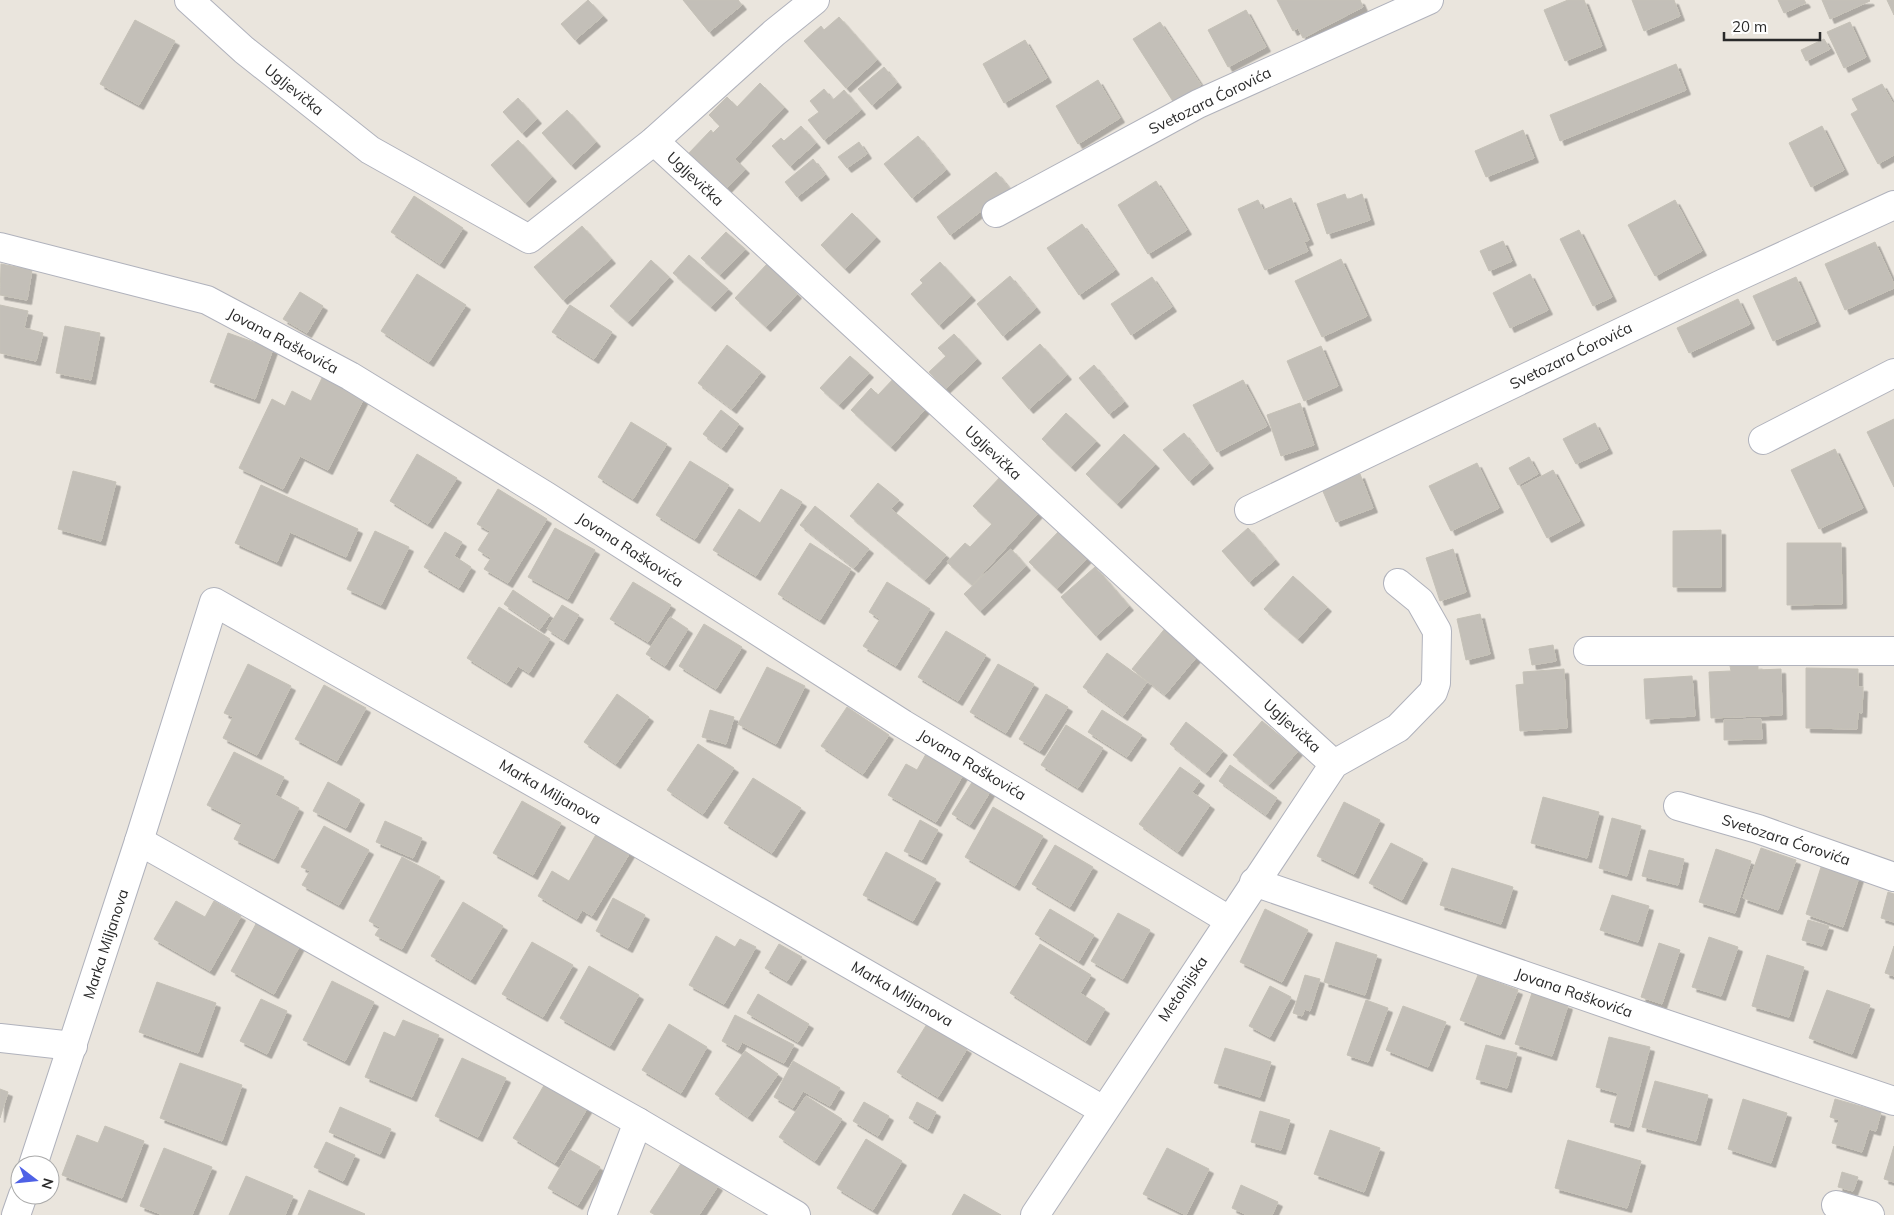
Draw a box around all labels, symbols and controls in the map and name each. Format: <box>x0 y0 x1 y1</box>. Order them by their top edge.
scale bar <box>1724 10 1820 42</box>
text: 20 m <box>1732 17 1767 36</box>
street label: Ugljevička <box>261 60 328 119</box>
street label: Svetozara Ćorovića <box>1145 63 1274 138</box>
street label: Ugljevička <box>663 148 728 210</box>
street label: Jovana Raškovića <box>225 303 342 378</box>
street label: Svetozara Ćorovića <box>1506 318 1635 393</box>
street label: Ugljevička <box>961 422 1026 484</box>
street label: Jovana Raškovića <box>574 508 687 591</box>
street label: Ugljevička <box>1260 695 1325 756</box>
street label: Jovana Raškovića <box>915 725 1030 804</box>
street label: Marka Miljanova <box>496 755 605 828</box>
street label: Svetozara Ćorovića <box>1720 810 1853 869</box>
street label: Marka Miljanova <box>79 886 132 1001</box>
street label: Metohijska <box>1154 952 1211 1025</box>
street label: Marka Miljanova <box>848 957 957 1030</box>
street label: Jovana Raškovića <box>1513 964 1635 1021</box>
north arrow <box>10 1155 60 1205</box>
text: N <box>37 1176 58 1191</box>

